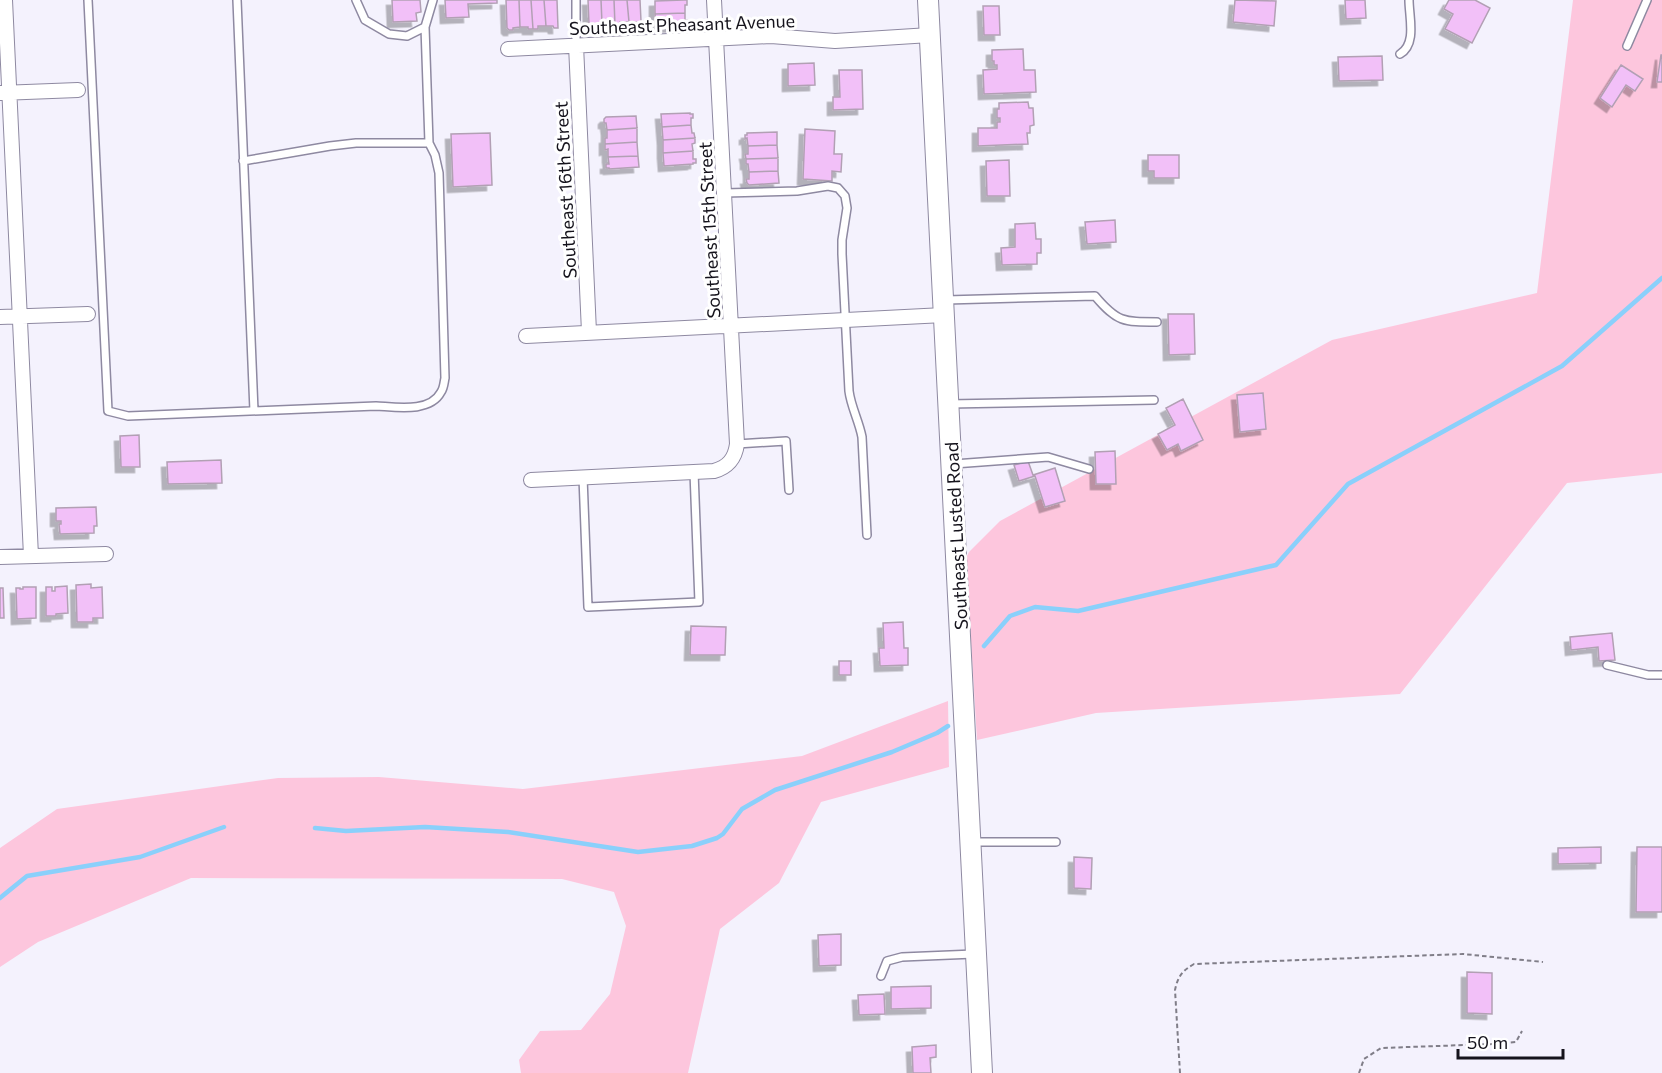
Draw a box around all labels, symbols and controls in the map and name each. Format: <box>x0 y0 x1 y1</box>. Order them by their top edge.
street label: Southeast Pheasant Avenue <box>569 9 795 39</box>
street label: Southeast 16th Street <box>549 101 581 279</box>
street label: Southeast 15th Street <box>693 141 725 319</box>
street label: Southeast Lusted Road <box>940 442 972 630</box>
scale bar <box>1458 1022 1563 1060</box>
text: 50 m <box>1467 1031 1508 1053</box>

